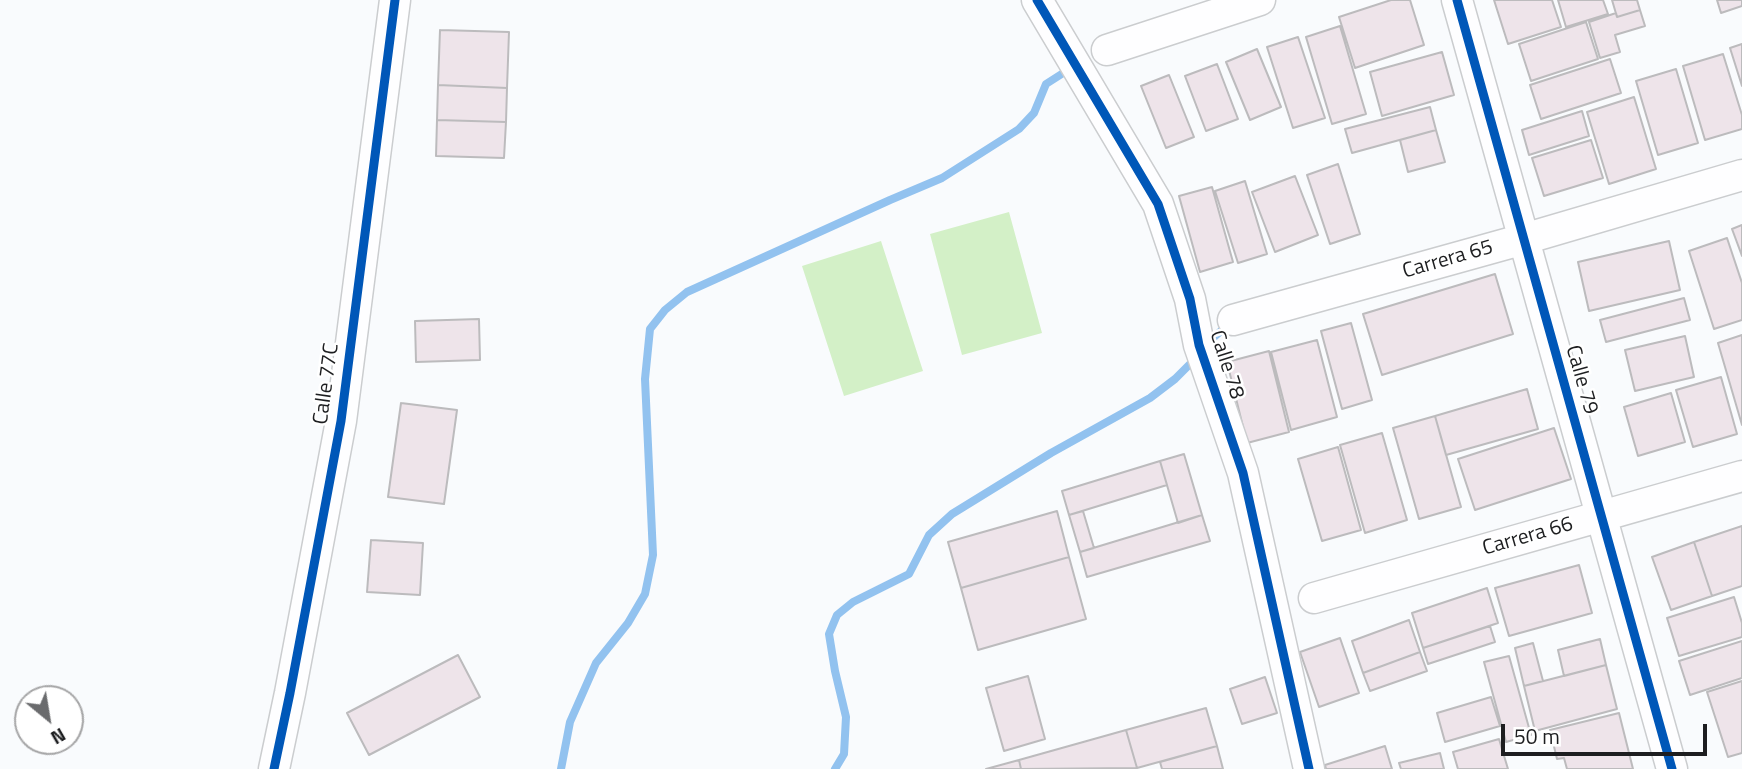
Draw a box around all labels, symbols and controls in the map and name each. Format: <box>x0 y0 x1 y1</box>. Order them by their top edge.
street label: Carrera 65 <box>1400 235 1496 285</box>
street label: Calle 78 <box>1203 328 1249 402</box>
street label: Calle 77C <box>309 342 345 426</box>
street label: Calle 79 <box>1559 343 1603 417</box>
street label: Carrera 66 <box>1480 512 1576 562</box>
north arrow <box>14 685 84 755</box>
scale bar <box>1504 710 1710 754</box>
text: 50 m <box>1514 720 1560 752</box>
text: N <box>46 721 72 753</box>

